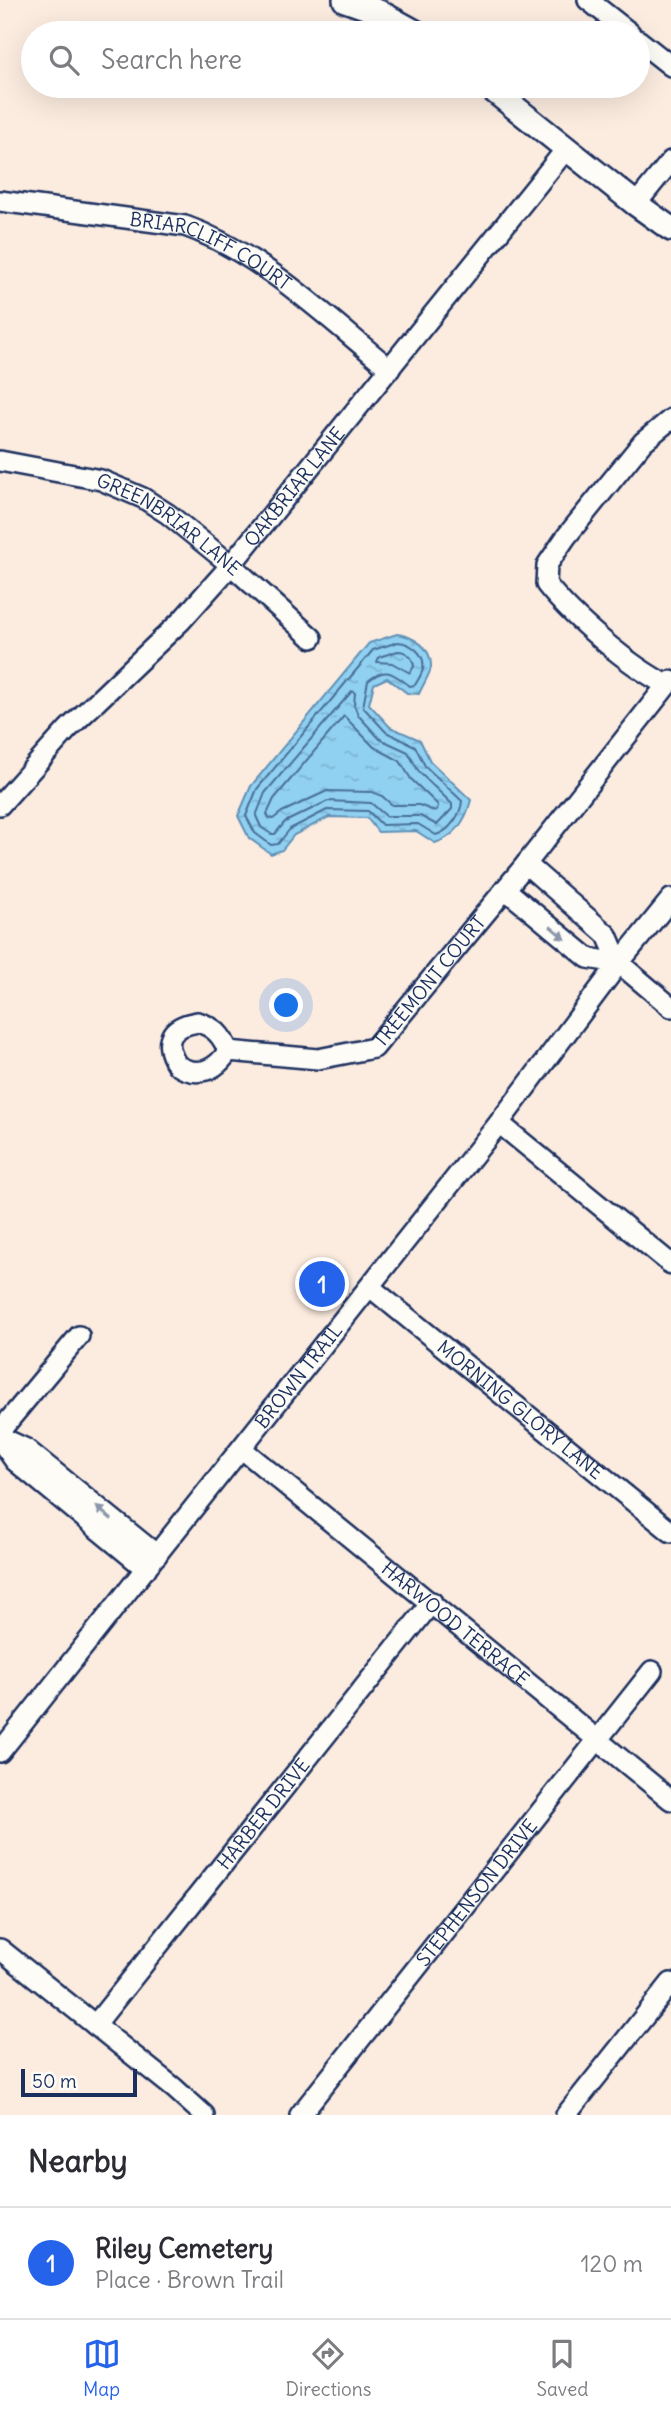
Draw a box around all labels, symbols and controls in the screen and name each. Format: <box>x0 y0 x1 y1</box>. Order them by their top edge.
search box <box>21 21 650 98</box>
icon: search <box>45 41 83 79</box>
text: Search here <box>101 43 242 76</box>
street label: BRIARCLIFF COURT <box>128 207 296 295</box>
street label: OAKBRIAR LANE <box>239 422 350 551</box>
street label: GREENBRIAR LANE <box>93 468 246 580</box>
street label: TREEMONT COURT <box>368 911 490 1052</box>
one-way arrow <box>549 925 566 940</box>
your location <box>269 988 303 1022</box>
pin: 1 <box>299 1258 345 1310</box>
street label: BROWN TRAIL <box>249 1319 347 1433</box>
street label: MORNING GLORY LANE <box>433 1335 608 1484</box>
one-way arrow <box>95 1505 113 1520</box>
street label: HARWOOD TERRACE <box>377 1556 534 1691</box>
street label: HARBER DRIVE <box>212 1753 315 1874</box>
street label: STEPHENSON DRIVE <box>411 1814 542 1971</box>
scale bar <box>21 2066 136 2098</box>
text: 50 m <box>32 2069 77 2093</box>
text: Nearby <box>28 2142 128 2180</box>
text: Riley Cemetery <box>95 2232 273 2265</box>
text: 1 <box>46 2249 56 2278</box>
text: 120 m <box>580 2249 643 2278</box>
text: Place · Brown Trail <box>95 2265 284 2294</box>
tab: Map <box>83 2335 121 2401</box>
tab: Directions <box>286 2335 371 2401</box>
tab: Saved <box>536 2335 588 2401</box>

